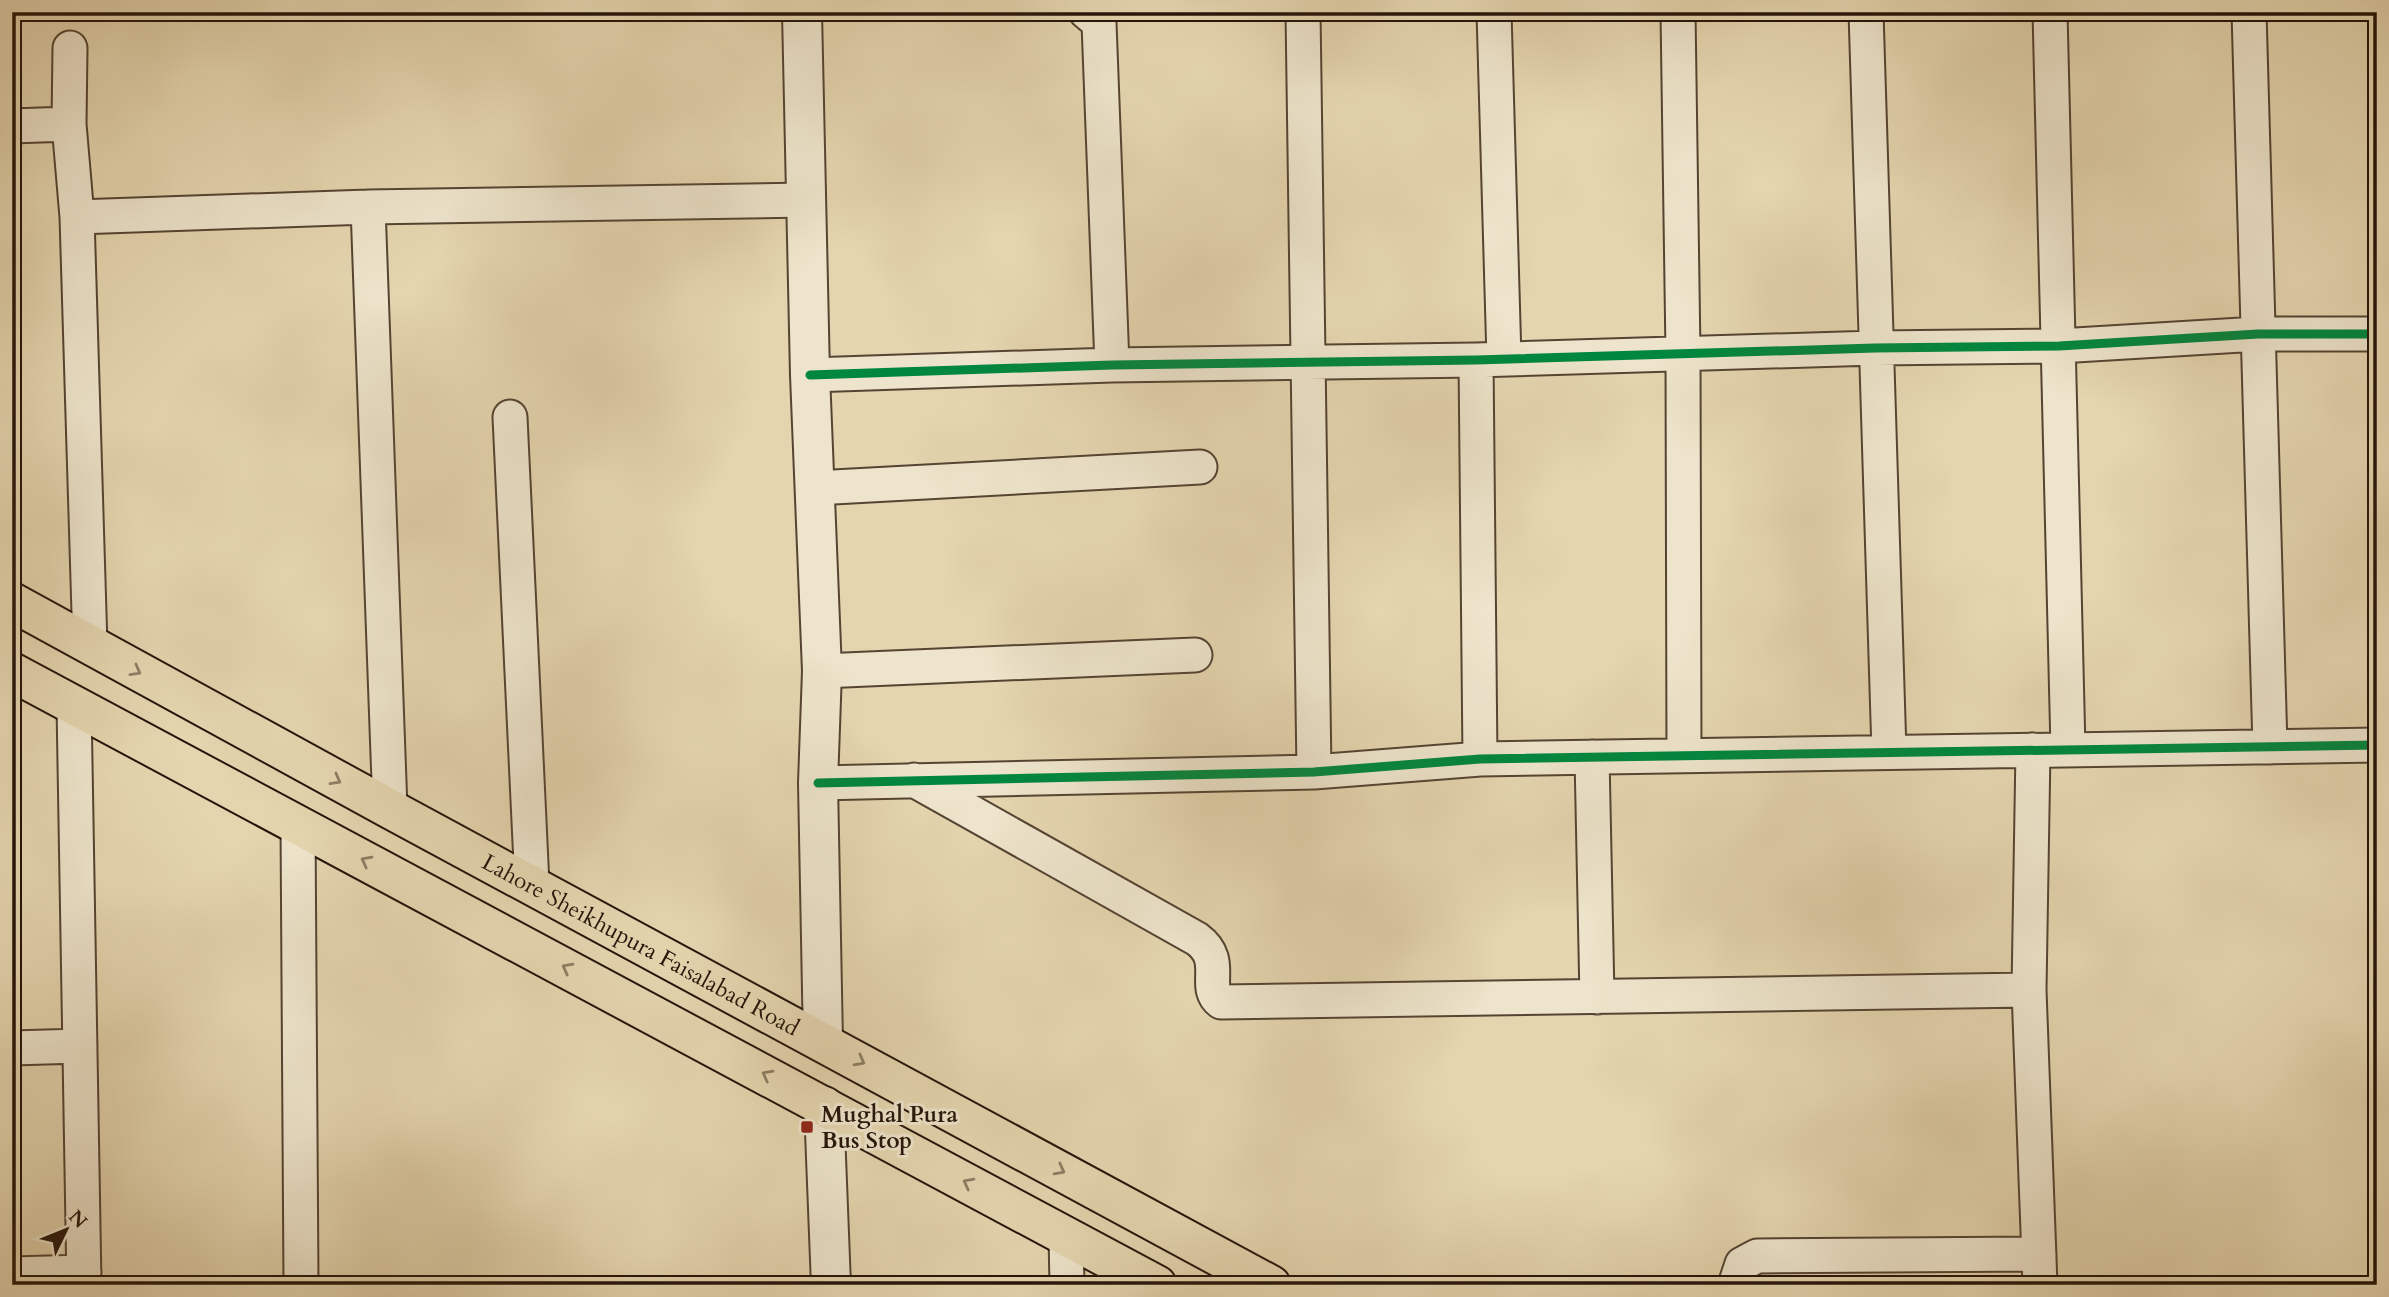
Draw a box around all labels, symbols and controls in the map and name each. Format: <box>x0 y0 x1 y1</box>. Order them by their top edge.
one-way arrow <box>129 662 141 676</box>
one-way arrow <box>329 771 341 785</box>
street label: Lahore Sheikhupura Faisalabad Road <box>476 847 805 1044</box>
one-way arrow <box>361 856 373 869</box>
one-way arrow <box>561 963 574 976</box>
one-way arrow <box>853 1053 865 1067</box>
one-way arrow <box>762 1070 774 1084</box>
place label: Mughal Pura Bus Stop <box>821 1099 959 1156</box>
marker: Mughal Pura Bus Stop <box>799 1119 815 1135</box>
one-way arrow <box>1052 1162 1065 1175</box>
one-way arrow <box>962 1178 975 1191</box>
north arrow <box>32 1196 102 1266</box>
text: N <box>63 1204 93 1234</box>

